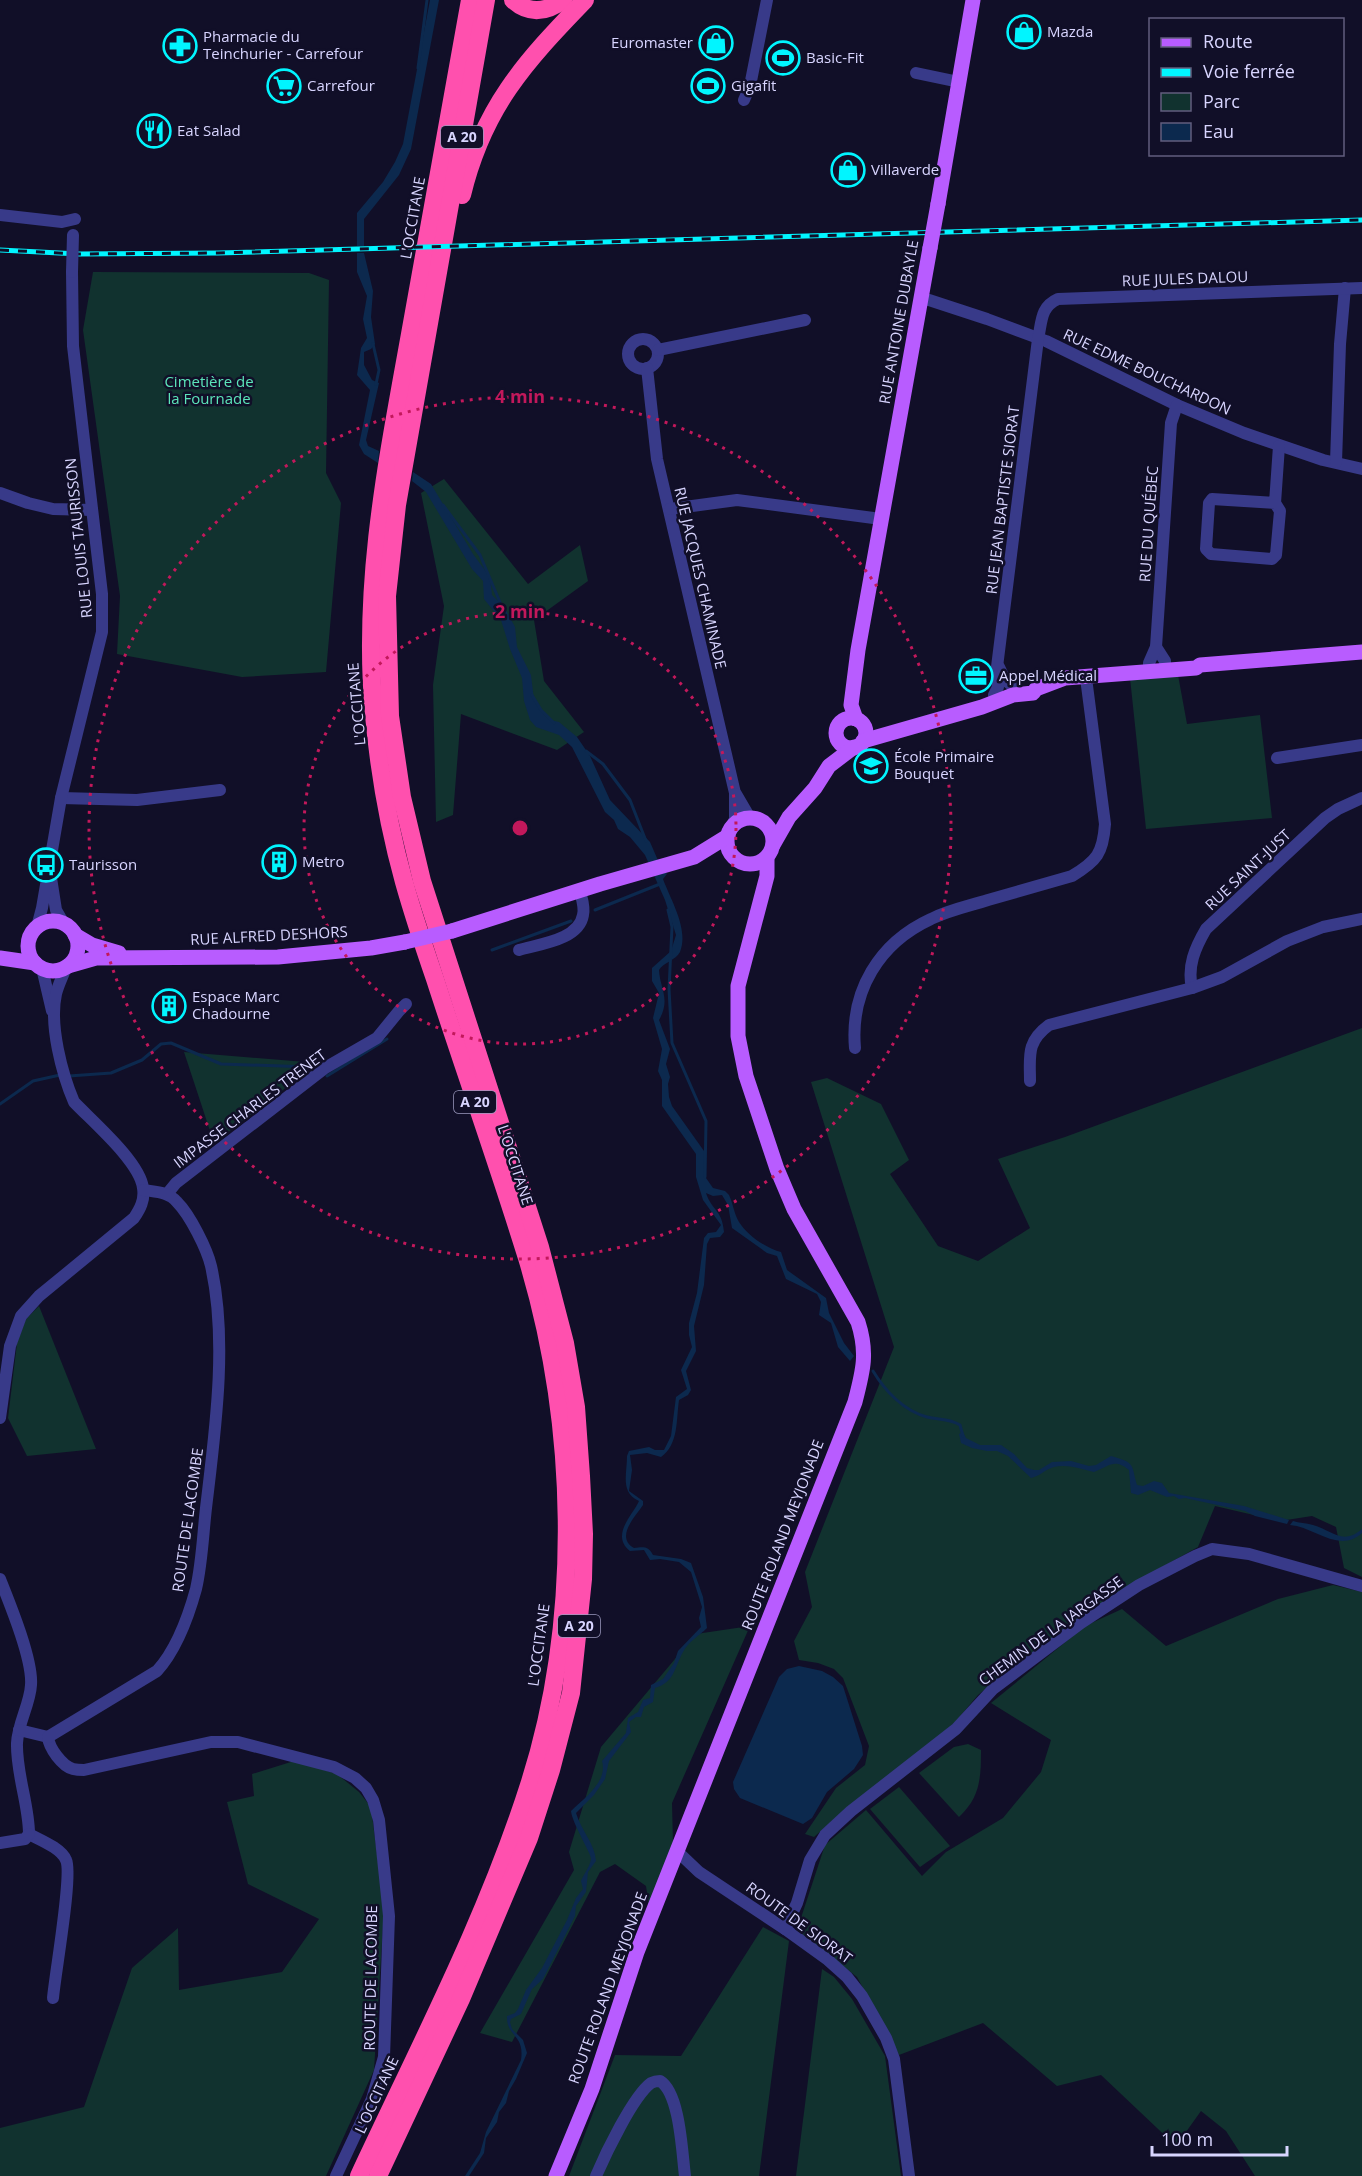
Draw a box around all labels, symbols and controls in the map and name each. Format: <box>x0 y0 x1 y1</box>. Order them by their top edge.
shop icon: Mazda <box>1006 14 1042 50</box>
legend <box>1149 18 1344 156</box>
place label: Mazda <box>1047 21 1093 41</box>
shop icon: Euromaster <box>698 25 734 61</box>
place label: Pharmacie du Teinchurier - Carrefour <box>203 26 363 63</box>
pharmacy icon: Pharmacie du Teinchurier - Carrefour <box>162 28 198 64</box>
text: Route <box>1203 29 1253 53</box>
place label: Euromaster <box>611 32 693 52</box>
sports icon: Basic-Fit <box>765 40 801 76</box>
place label: Basic-Fit <box>806 47 864 67</box>
text: Voie ferrée <box>1203 59 1295 83</box>
supermarket icon: Carrefour <box>266 68 302 104</box>
sports icon: Gigafit <box>690 68 726 104</box>
place label: Carrefour <box>307 75 375 95</box>
place label: Gigafit <box>731 75 776 95</box>
text: Parc <box>1203 89 1240 113</box>
restaurant icon: Eat Salad <box>136 113 172 149</box>
text: Eau <box>1203 119 1234 143</box>
place label: Eat Salad <box>177 120 241 140</box>
road number: A 20 <box>441 126 483 148</box>
shop icon: Villaverde <box>830 152 866 188</box>
place label: Villaverde <box>871 159 939 179</box>
street label: L'OCCITANE <box>395 175 429 261</box>
street label: RUE ANTOINE DUBAYLE <box>874 238 922 406</box>
street label: RUE JULES DALOU <box>1121 266 1249 290</box>
street label: RUE EDME BOUCHARDON <box>1060 323 1234 419</box>
park label: Cimetière de la Fournade <box>164 371 254 408</box>
text: 4 min <box>495 384 545 408</box>
street label: RUE JEAN BAPTISTE SIORAT <box>981 404 1024 595</box>
street label: RUE LOUIS TAURISSON <box>60 457 96 619</box>
street label: RUE DU QUÉBEC <box>1134 465 1162 583</box>
street label: RUE JACQUES CHAMINADE <box>670 485 732 671</box>
text: 2 min <box>495 599 545 623</box>
office icon: Appel Médical <box>958 658 994 694</box>
street label: L'OCCITANE <box>342 662 370 746</box>
place label: Appel Médical <box>999 665 1097 685</box>
place label: École Primaire Bouquet <box>894 746 994 783</box>
school or university icon: École Primaire Bouquet <box>853 748 889 784</box>
centre of rings <box>510 818 530 838</box>
street label: RUE SAINT-JUST <box>1200 824 1295 914</box>
building icon: Metro <box>261 844 297 880</box>
bus stop icon: Taurisson <box>28 847 64 883</box>
place label: Metro <box>302 851 344 871</box>
place label: Taurisson <box>69 854 137 874</box>
street label: RUE ALFRED DESHORS <box>190 921 348 949</box>
place label: Espace Marc Chadourne <box>192 986 280 1023</box>
building icon: Espace Marc Chadourne <box>151 988 187 1024</box>
street label: IMPASSE CHARLES TRENET <box>169 1044 330 1172</box>
road number: A 20 <box>454 1091 496 1113</box>
street label: L'OCCITANE <box>494 1122 538 1207</box>
street label: ROUTE ROLAND MEYJONADE <box>736 1436 828 1633</box>
street label: ROUTE DE LACOMBE <box>167 1446 207 1593</box>
street label: CHEMIN DE LA JARGASSE <box>974 1571 1127 1689</box>
street label: L'OCCITANE <box>522 1602 554 1687</box>
road number: A 20 <box>558 1615 600 1637</box>
street label: ROUTE DE SIORAT <box>743 1877 857 1968</box>
street label: ROUTE ROLAND MEYJONADE <box>563 1889 651 2086</box>
street label: ROUTE DE LACOMBE <box>359 1905 381 2051</box>
street label: L'OCCITANE <box>349 2053 403 2137</box>
scale bar <box>1152 2119 1287 2157</box>
text: 100 m <box>1161 2127 1213 2151</box>

